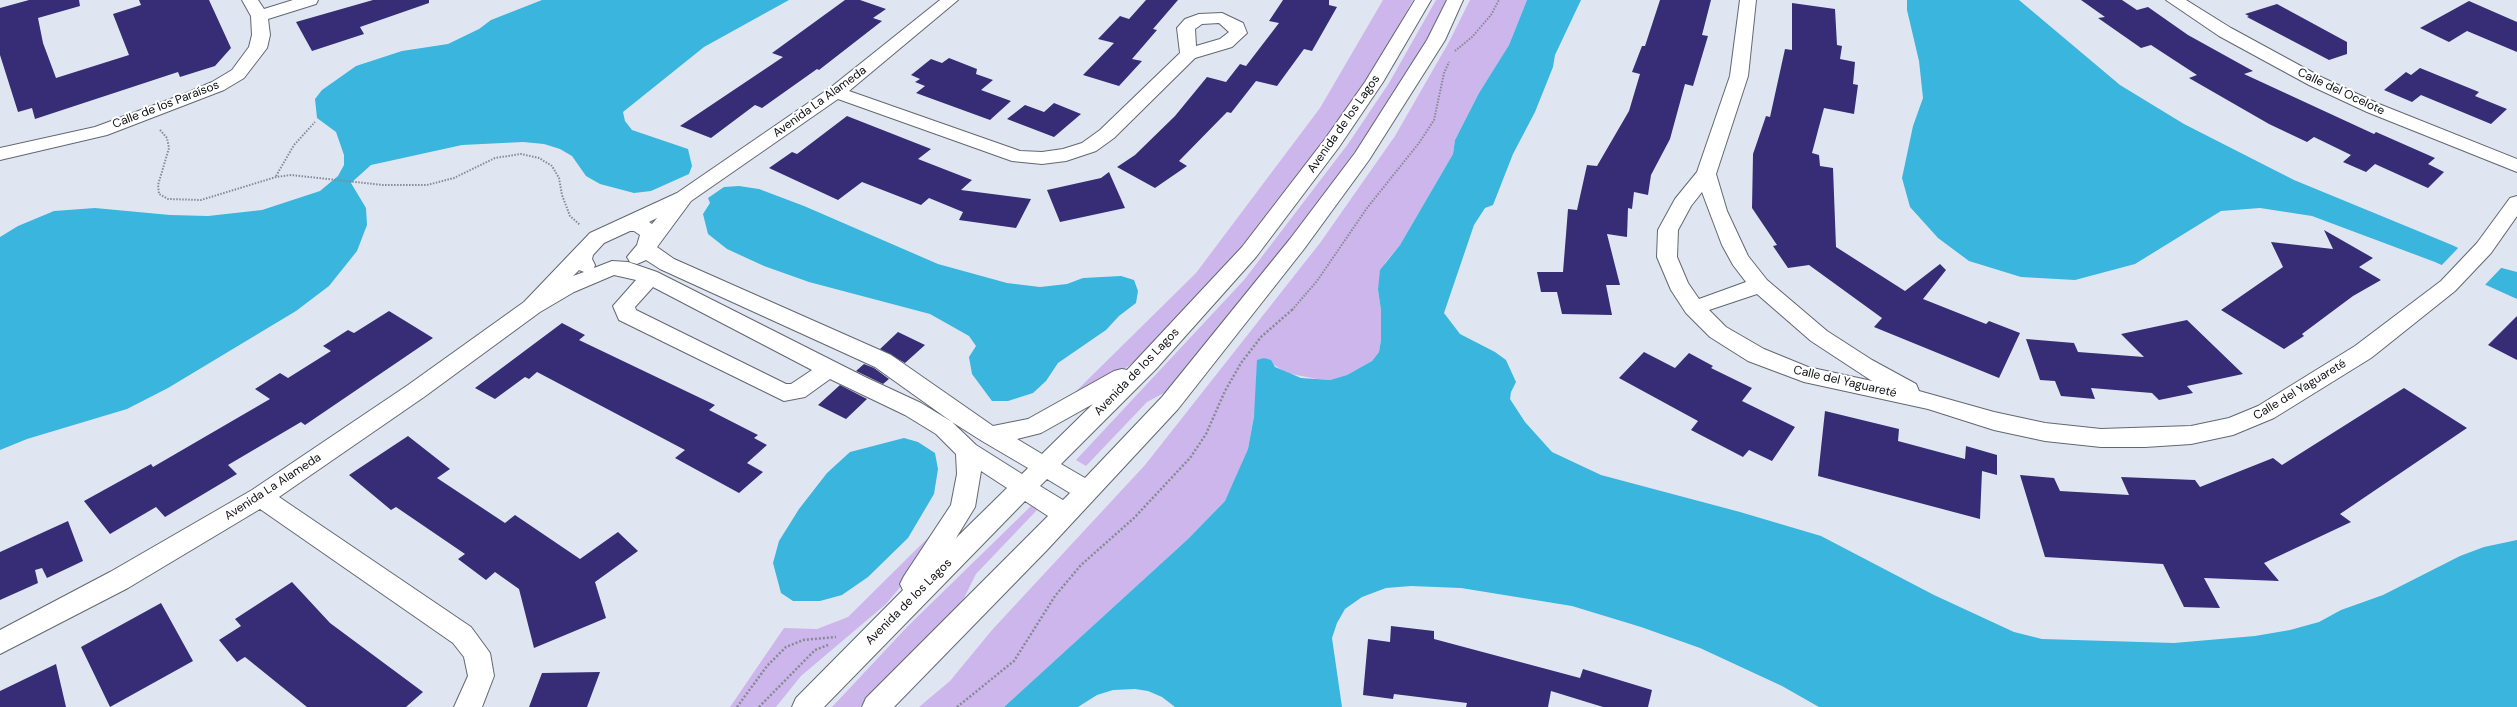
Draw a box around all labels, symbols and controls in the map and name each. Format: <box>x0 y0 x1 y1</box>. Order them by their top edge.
street label: Avenida La Alameda <box>770 63 870 141</box>
street label: Calle del Ocelote <box>2295 65 2387 119</box>
street label: Avenida de los Lagos <box>1305 72 1383 176</box>
street label: Calle de los Paraísos <box>111 78 221 132</box>
street label: Avenida de los Lagos <box>1091 325 1183 419</box>
street label: Calle del Yaguareté <box>2251 357 2349 423</box>
street label: Calle del Yaguareté <box>1792 363 1898 401</box>
street label: Avenida La Alameda <box>222 450 324 524</box>
street label: Avenida de los Lagos <box>863 556 955 648</box>

